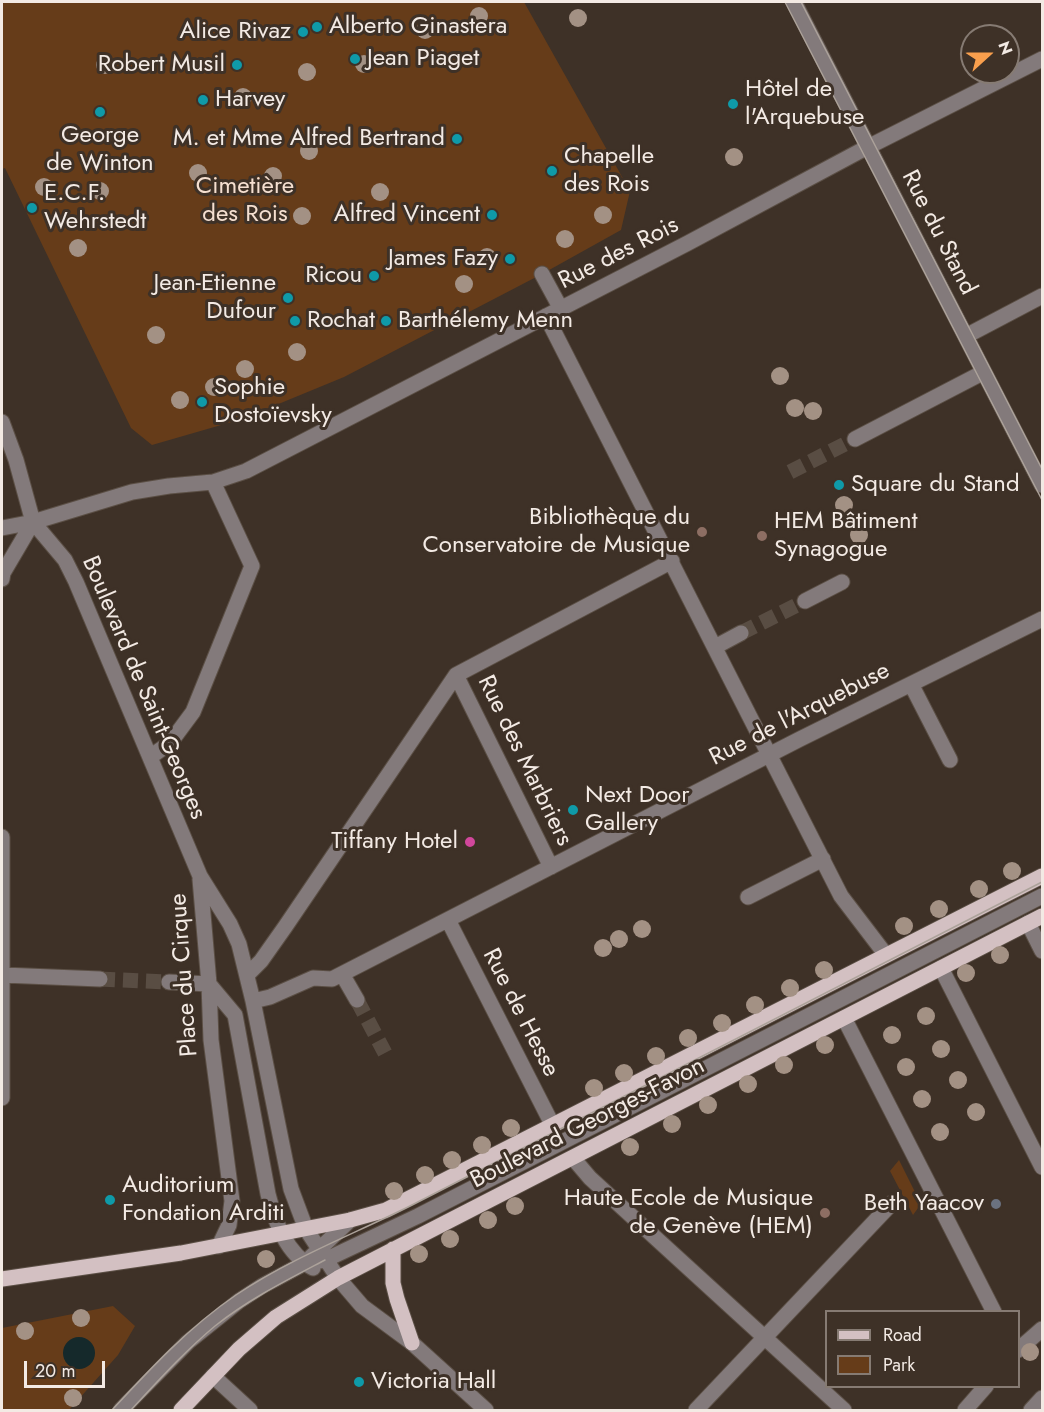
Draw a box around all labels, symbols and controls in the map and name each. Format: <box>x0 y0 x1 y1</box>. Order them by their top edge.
place label: Alberto Ginastera <box>329 13 507 41</box>
place label: Alice Rivaz <box>180 18 291 46</box>
marker: Alberto Ginastera <box>310 20 324 34</box>
north arrow <box>960 24 1020 84</box>
marker: Alice Rivaz <box>296 25 310 39</box>
text: N <box>992 38 1018 58</box>
place label: Jean Piaget <box>367 45 479 73</box>
place label: Robert Musil <box>98 51 225 79</box>
marker: Jean Piaget <box>348 52 362 66</box>
marker: Robert Musil <box>230 58 244 72</box>
place label: Hôtel de l'Arquebuse <box>745 76 864 132</box>
place label: Harvey <box>215 86 285 114</box>
marker: Harvey <box>196 93 210 107</box>
marker: Hôtel de l'Arquebuse <box>726 97 740 111</box>
marker: George de Winton <box>93 105 107 119</box>
place label: George de Winton <box>46 122 154 178</box>
place label: M. et Mme Alfred Bertrand <box>173 125 445 153</box>
marker: M. et Mme Alfred Bertrand <box>450 132 464 146</box>
place label: Chapelle des Rois <box>564 143 654 199</box>
marker: Chapelle des Rois <box>545 164 559 178</box>
street label: Rue du Stand <box>894 166 982 300</box>
park label: Cimetière des Rois <box>196 173 294 229</box>
place label: E.C.F. Wehrstedt <box>44 180 146 236</box>
marker: E.C.F. Wehrstedt <box>25 201 39 215</box>
place label: Alfred Vincent <box>334 201 480 229</box>
marker: Alfred Vincent <box>485 208 499 222</box>
street label: Rue des Rois <box>554 211 684 297</box>
place label: James Fazy <box>388 245 498 273</box>
marker: James Fazy <box>503 252 517 266</box>
place label: Ricou <box>305 262 362 290</box>
marker: Ricou <box>367 269 381 283</box>
place label: Jean-Etienne Dufour <box>154 270 276 326</box>
marker: Jean-Etienne Dufour <box>281 291 295 305</box>
place label: Rochat <box>307 307 375 335</box>
place label: Barthélemy Menn <box>398 307 573 335</box>
marker: Rochat <box>288 314 302 328</box>
marker: Barthélemy Menn <box>379 314 393 328</box>
place label: Sophie Dostoïevsky <box>214 374 332 430</box>
marker: Sophie Dostoïevsky <box>195 395 209 409</box>
place label: Square du Stand <box>851 471 1020 499</box>
marker: Square du Stand <box>832 478 846 492</box>
place label: Bibliothèque du Conservatoire de Musique <box>422 504 690 560</box>
place label: HEM Bâtiment Synagogue <box>774 508 917 564</box>
marker: Bibliothèque du Conservatoire de Musique <box>695 525 709 539</box>
marker: HEM Bâtiment Synagogue <box>755 529 769 543</box>
street label: Boulevard de Saint-Georges <box>74 552 212 824</box>
street label: Rue de l'Arquebuse <box>705 657 895 773</box>
street label: Rue des Marbriers <box>470 671 578 851</box>
place label: Next Door Gallery <box>585 782 689 838</box>
marker: Next Door Gallery <box>566 803 580 817</box>
place label: Tiffany Hotel <box>331 828 458 856</box>
marker: Tiffany Hotel <box>463 835 477 849</box>
street label: Place du Cirque <box>165 892 205 1058</box>
street label: Rue de Hesse <box>475 944 565 1082</box>
street label: Boulevard Georges-Favon <box>466 1052 710 1196</box>
place label: Auditorium Fondation Arditi <box>122 1172 285 1228</box>
place label: Haute Ecole de Musique de Genève (HEM) <box>564 1185 813 1241</box>
place label: Beth Yaacov <box>864 1190 984 1218</box>
marker: Auditorium Fondation Arditi <box>103 1193 117 1207</box>
marker: Beth Yaacov <box>989 1197 1003 1211</box>
marker: Haute Ecole de Musique de Genève (HEM) <box>818 1206 832 1220</box>
legend <box>825 1310 1020 1388</box>
text: Road <box>883 1322 922 1348</box>
scale bar <box>27 1349 108 1387</box>
text: Park <box>883 1352 915 1378</box>
text: 20 m <box>35 1358 75 1384</box>
place label: Victoria Hall <box>371 1368 496 1396</box>
marker: Victoria Hall <box>352 1375 366 1389</box>

